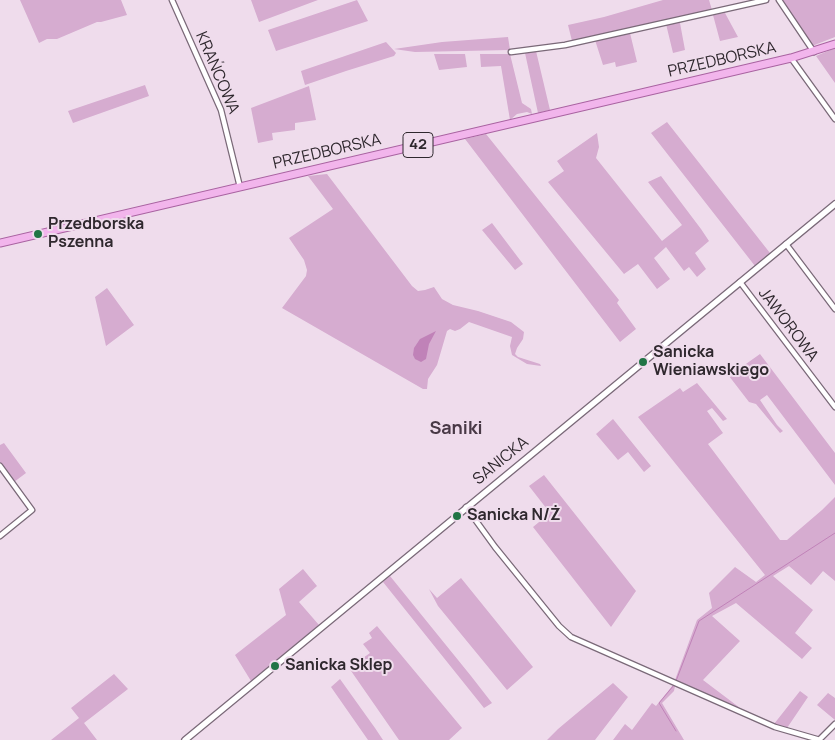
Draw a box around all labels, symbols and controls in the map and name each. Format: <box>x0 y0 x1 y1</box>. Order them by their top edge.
street label: KRAŃCOWA <box>191 29 243 117</box>
street label: PRZEDBORSKA <box>666 38 778 82</box>
street label: PRZEDBORSKA <box>271 130 383 174</box>
road number: 42 <box>403 132 433 158</box>
place label: Przedborska Pszenna <box>48 215 144 253</box>
marker: Przedborska Pszenna <box>32 228 44 240</box>
street label: JAWOROWA <box>754 284 822 366</box>
place label: Sanicka Wieniawskiego <box>653 343 769 381</box>
marker: Sanicka Wieniawskiego <box>637 356 649 368</box>
district label: Saniki <box>429 418 483 440</box>
street label: SANICKA <box>469 433 533 489</box>
place label: Sanicka N/Ż <box>467 506 560 526</box>
marker: Sanicka N/Ż <box>451 510 463 522</box>
place label: Sanicka Sklep <box>285 656 392 676</box>
marker: Sanicka Sklep <box>269 660 281 672</box>

